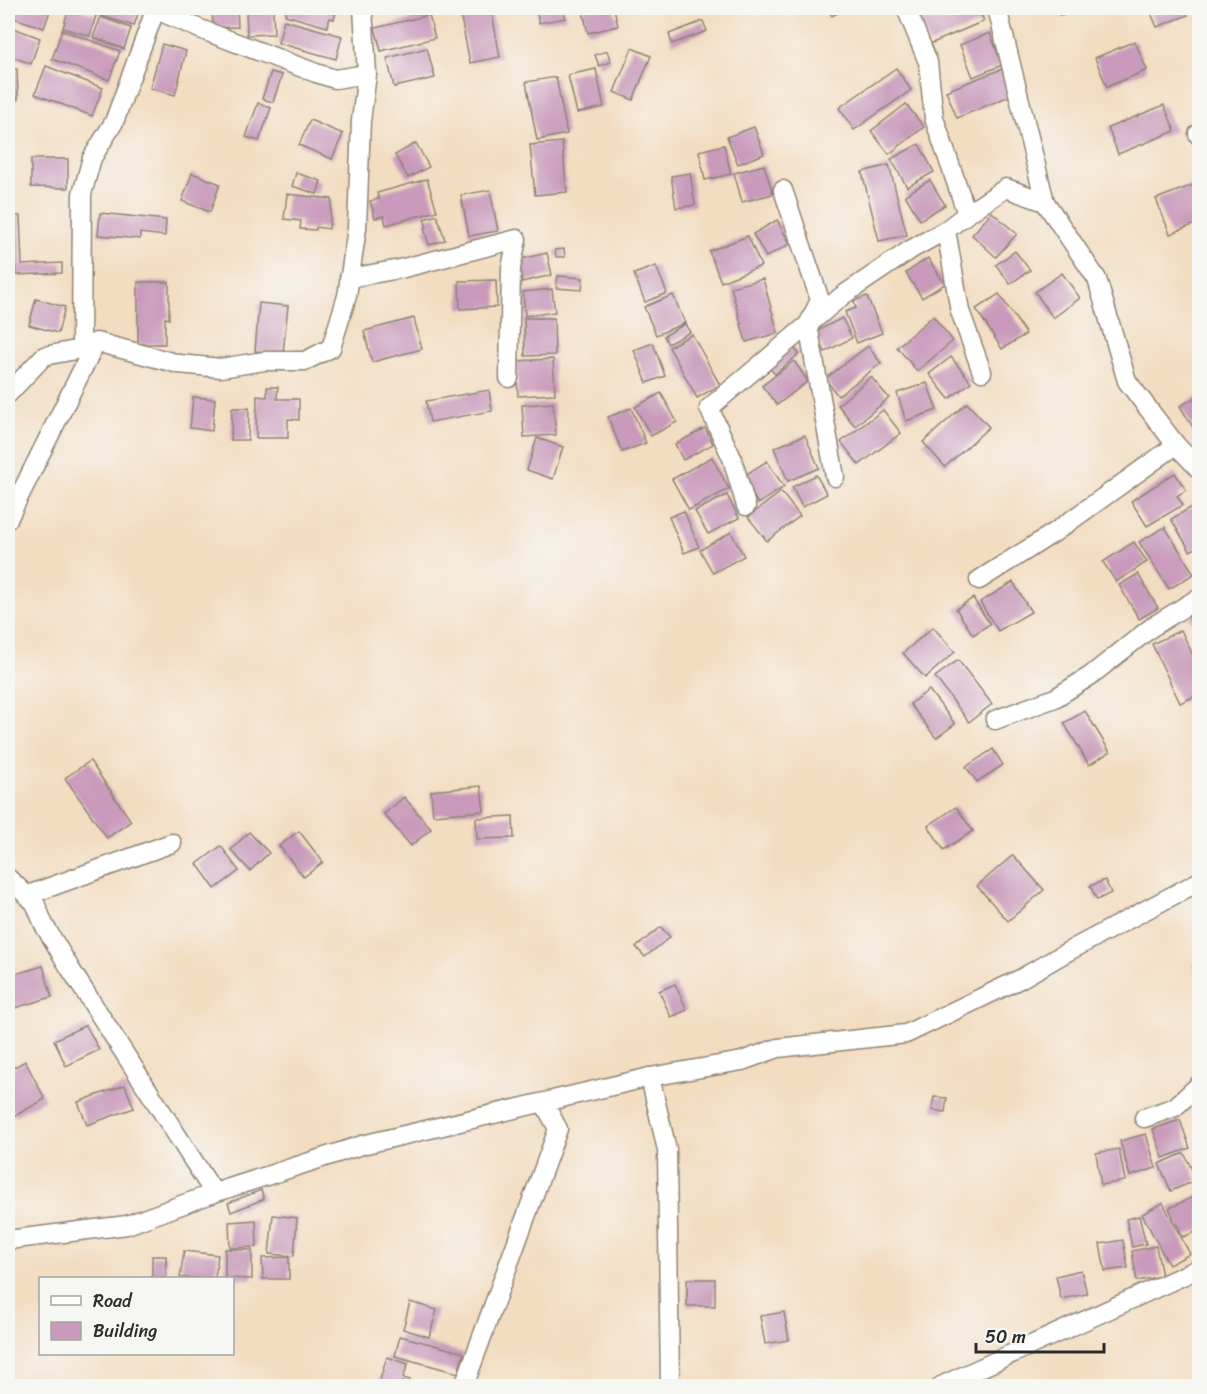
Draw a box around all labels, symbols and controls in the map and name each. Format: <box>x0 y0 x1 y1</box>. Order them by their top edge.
legend <box>39 1277 234 1355</box>
text: Road <box>93 1285 133 1317</box>
text: Building <box>93 1315 157 1347</box>
scale bar <box>976 1316 1104 1354</box>
text: 50 m <box>985 1321 1026 1353</box>

